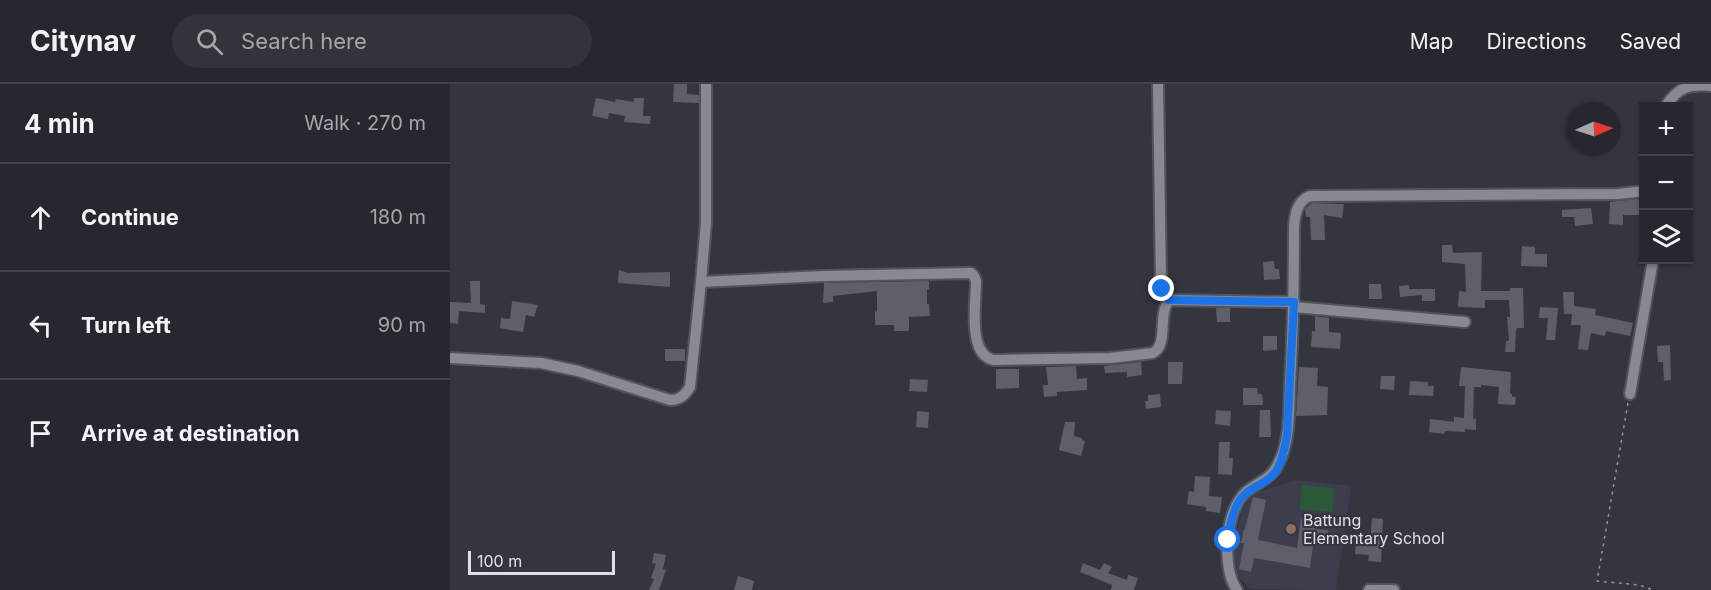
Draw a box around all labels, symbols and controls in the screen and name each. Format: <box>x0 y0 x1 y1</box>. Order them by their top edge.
search box <box>172 14 592 68</box>
text: Citynav <box>30 24 136 58</box>
icon: search <box>193 25 226 58</box>
text: Search here <box>241 28 367 54</box>
text: Map <box>1410 29 1453 54</box>
text: Directions <box>1486 29 1587 54</box>
text: Saved <box>1620 29 1681 54</box>
north arrow <box>1567 102 1621 156</box>
map controls <box>1639 102 1693 264</box>
button: + <box>1639 102 1693 156</box>
text: 4 min <box>24 108 95 139</box>
text: Walk · 270 m <box>304 111 426 135</box>
button: − <box>1639 156 1693 210</box>
icon: ahead <box>24 201 57 234</box>
text: Continue <box>81 204 179 230</box>
text: 180 m <box>370 205 426 229</box>
button: layers <box>1639 210 1693 264</box>
route end <box>1148 275 1174 301</box>
icon: left <box>24 309 57 342</box>
text: Turn left <box>81 312 171 338</box>
text: 90 m <box>378 313 426 337</box>
icon: arrive <box>24 417 57 450</box>
text: Arrive at destination <box>81 420 300 446</box>
place label: Battung Elementary School <box>1303 510 1445 548</box>
marker: Battung Elementary School <box>1284 522 1298 536</box>
route start <box>1214 526 1240 552</box>
scale bar <box>468 548 615 576</box>
text: 100 m <box>477 551 522 571</box>

